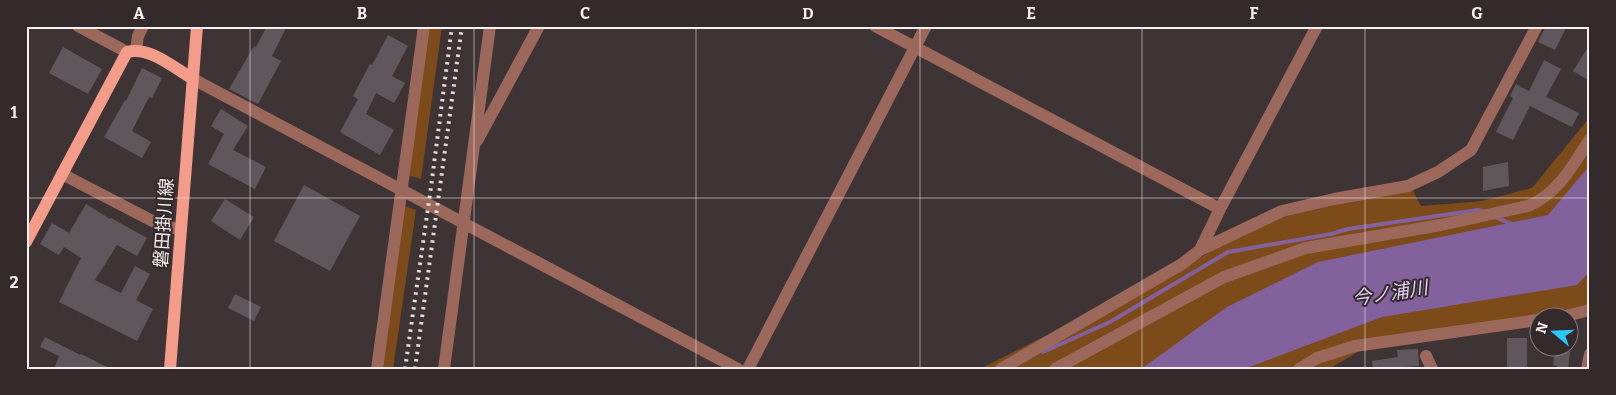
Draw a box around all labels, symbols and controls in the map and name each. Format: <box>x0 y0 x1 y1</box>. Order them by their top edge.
text: A <box>133 4 145 23</box>
text: B <box>357 4 367 23</box>
text: C <box>580 4 590 23</box>
text: D <box>802 4 814 23</box>
text: E <box>1026 4 1036 23</box>
text: F <box>1250 4 1259 23</box>
text: G <box>1471 4 1483 23</box>
text: 1 <box>11 103 18 122</box>
street label: 磐田掛川線 <box>150 177 178 269</box>
text: 2 <box>9 273 19 292</box>
water label: 今ノ浦川 <box>1351 275 1431 310</box>
north arrow <box>1528 308 1578 358</box>
text: N <box>1532 320 1552 336</box>

